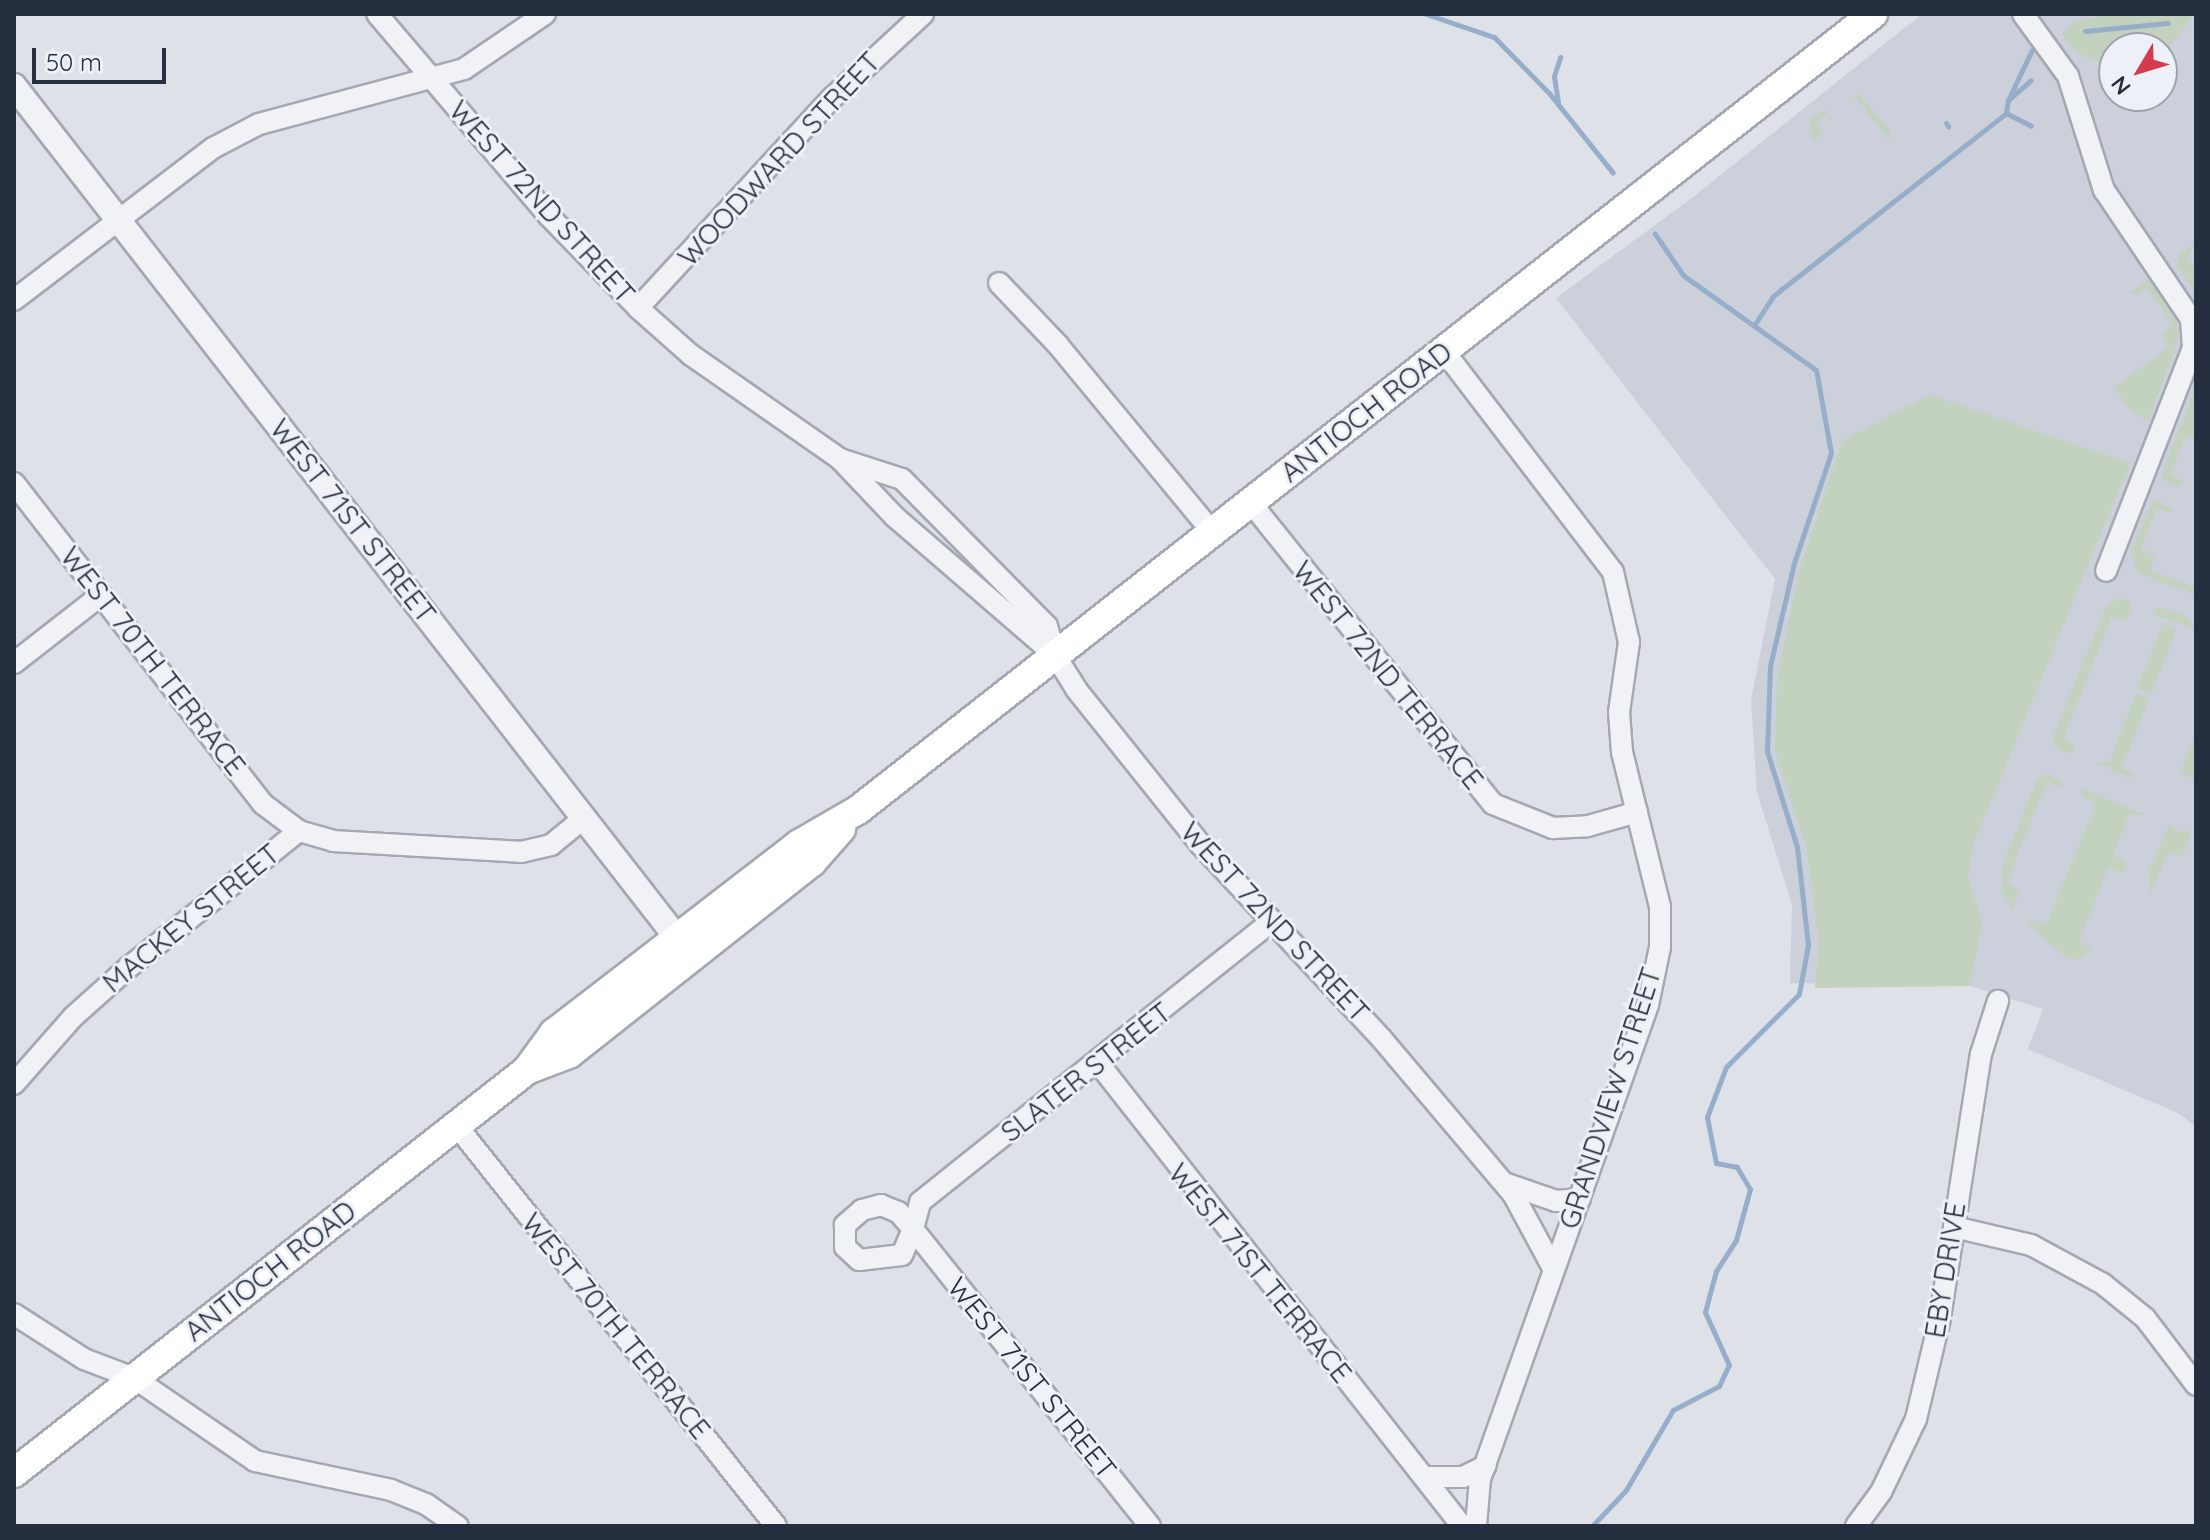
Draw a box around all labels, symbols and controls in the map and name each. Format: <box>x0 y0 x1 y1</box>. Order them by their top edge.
scale bar <box>36 32 170 82</box>
north arrow <box>2098 32 2178 112</box>
street label: WOODWARD STREET <box>671 45 887 273</box>
text: 50 m <box>46 47 102 77</box>
text: N <box>2105 71 2137 101</box>
street label: WEST 72ND STREET <box>442 94 642 310</box>
street label: ANTIOCH ROAD <box>1274 335 1458 489</box>
street label: WEST 71ST STREET <box>263 412 443 630</box>
street label: WEST 70TH TERRACE <box>53 540 253 782</box>
street label: WEST 72ND TERRACE <box>1286 554 1490 796</box>
street label: WEST 72ND STREET <box>1174 815 1376 1029</box>
street label: MACKEY STREET <box>96 836 286 1000</box>
street label: GRANDVIEW STREET <box>1552 963 1668 1233</box>
street label: SLATER STREET <box>994 995 1178 1149</box>
street label: WEST 71ST TERRACE <box>1161 1157 1359 1389</box>
street label: ANTIOCH ROAD <box>178 1194 362 1348</box>
street label: EBY DRIVE <box>1918 1200 1972 1340</box>
street label: WEST 70TH TERRACE <box>515 1206 717 1446</box>
street label: WEST 71ST STREET <box>940 1270 1124 1486</box>

